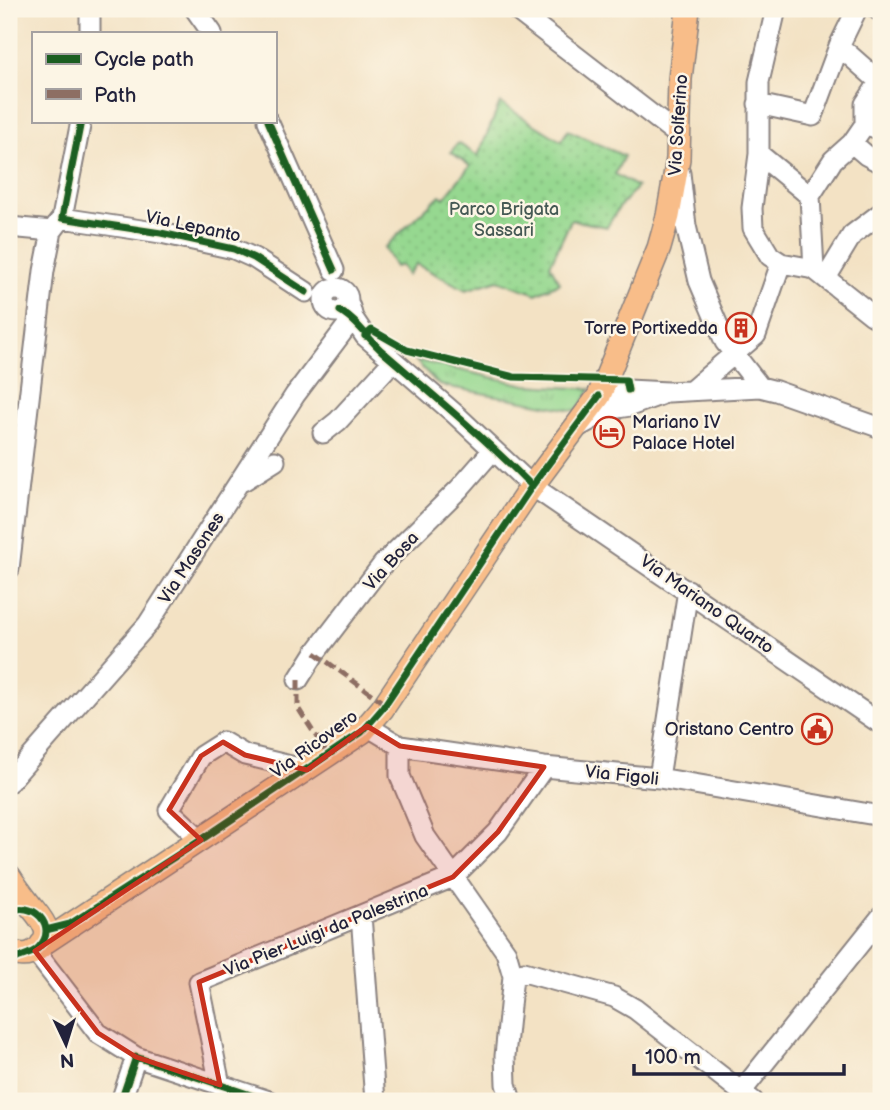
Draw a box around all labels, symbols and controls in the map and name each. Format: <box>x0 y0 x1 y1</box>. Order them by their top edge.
legend <box>32 32 276 122</box>
text: Cycle path <box>94 47 194 72</box>
street label: Via Solferino <box>664 74 693 177</box>
text: Path <box>94 83 136 108</box>
park label: Parco Brigata Sassari <box>449 199 559 241</box>
street label: Via Lepanto <box>143 206 242 247</box>
building icon: Torre Portixedda <box>724 311 758 345</box>
place label: Torre Portixedda <box>584 318 718 339</box>
place label: Mariano IV Palace Hotel <box>632 412 735 454</box>
hotel icon: Mariano IV Palace Hotel <box>592 415 626 449</box>
street label: Via Masones <box>154 508 229 608</box>
street label: Via Bosa <box>359 528 423 595</box>
street label: Via Mariano Quarto <box>636 550 778 658</box>
street label: Via Ricovero <box>267 706 362 783</box>
public building icon: Oristano Centro <box>800 712 834 746</box>
place label: Oristano Centro <box>665 719 794 740</box>
street label: Via Figoli <box>584 761 660 790</box>
street label: Via Pier Luigi da Palestrina <box>221 880 431 981</box>
north arrow <box>32 1009 102 1078</box>
scale bar <box>634 1033 844 1077</box>
text: 100 m <box>645 1045 701 1070</box>
text: N <box>59 1047 75 1071</box>

